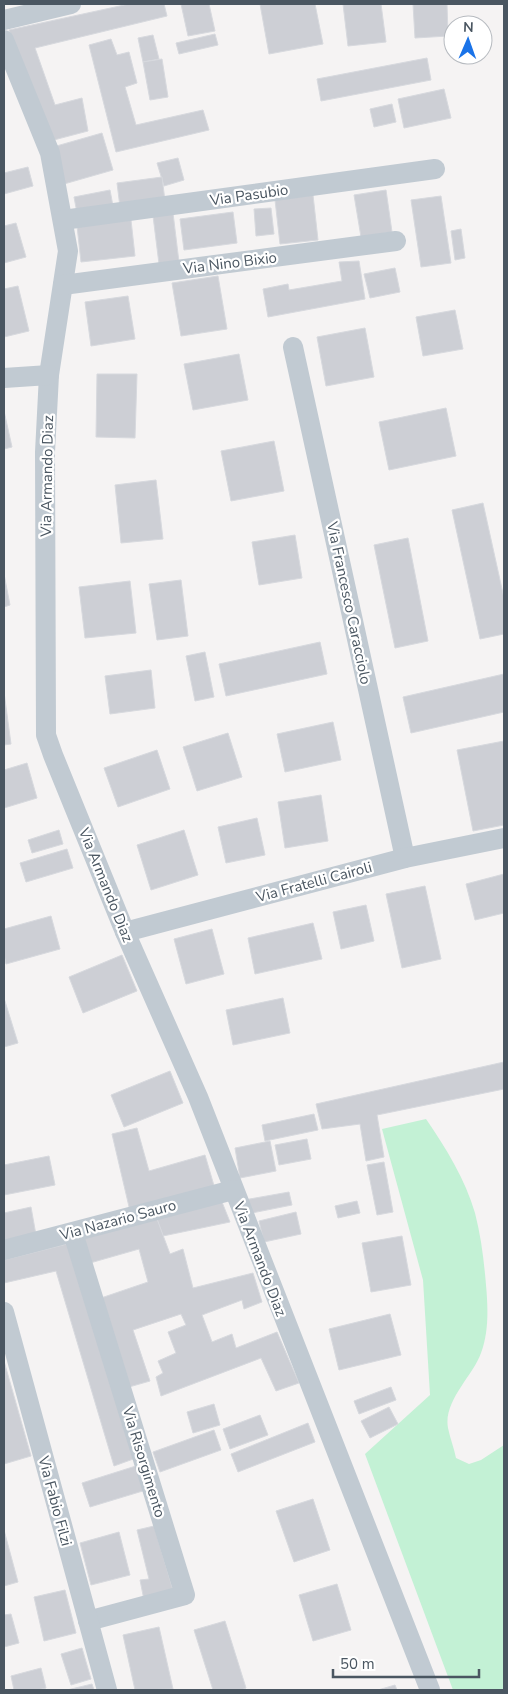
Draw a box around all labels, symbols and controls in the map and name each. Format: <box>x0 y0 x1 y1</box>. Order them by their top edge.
north arrow <box>443 15 493 65</box>
text: N <box>463 18 474 37</box>
street label: Via Pasubio <box>208 180 289 211</box>
street label: Via Nino Bixio <box>181 247 278 279</box>
street label: Via Armando Diaz <box>36 415 58 538</box>
street label: Via Francesco Caracciolo <box>322 519 376 686</box>
street label: Via Armando Diaz <box>74 824 138 945</box>
street label: Via Fratelli Cairoli <box>253 857 374 907</box>
street label: Via Nazario Sauro <box>57 1195 178 1245</box>
street label: Via Armando Diaz <box>229 1198 291 1319</box>
street label: Via Risorgimento <box>117 1403 170 1520</box>
street label: Via Fabio Filzi <box>33 1453 77 1548</box>
scale bar <box>333 1646 479 1678</box>
text: 50 m <box>340 1654 375 1674</box>

